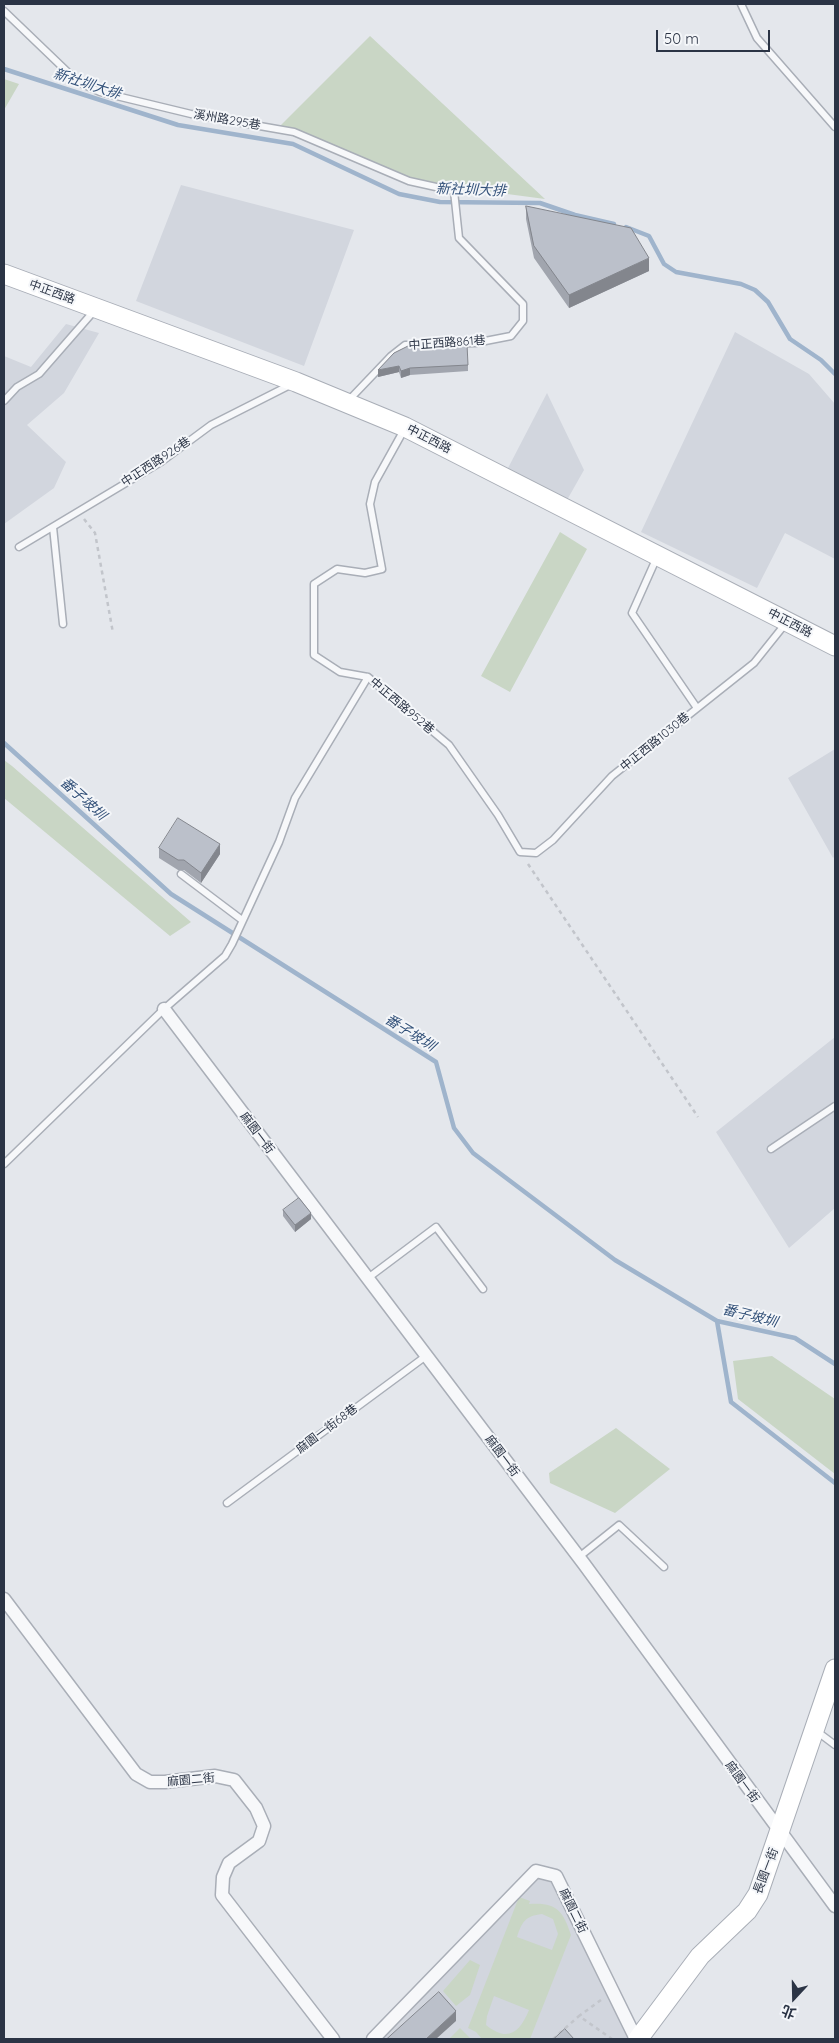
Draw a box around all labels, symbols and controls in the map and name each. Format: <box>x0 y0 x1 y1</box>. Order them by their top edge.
scale bar <box>659 20 773 52</box>
text: 50 m <box>664 29 699 48</box>
water label: 新社圳大排 <box>51 65 123 103</box>
street label: 溪州路295巷 <box>192 107 262 133</box>
water label: 新社圳大排 <box>436 180 506 200</box>
street label: 中正西路 <box>27 277 77 307</box>
street label: 中正西路861巷 <box>408 333 486 353</box>
street label: 中正西路 <box>404 422 454 456</box>
street label: 中正西路926巷 <box>119 434 193 490</box>
street label: 中正西路 <box>765 606 815 640</box>
street label: 中正西路952巷 <box>367 675 437 737</box>
street label: 中正西路1030巷 <box>617 710 693 774</box>
water label: 番子坡圳 <box>57 774 109 824</box>
water label: 番子坡圳 <box>382 1011 438 1055</box>
street label: 麻園一街 <box>237 1109 277 1157</box>
water label: 番子坡圳 <box>721 1301 779 1331</box>
street label: 麻園一街68巷 <box>294 1401 360 1457</box>
street label: 麻園一街 <box>482 1432 522 1480</box>
street label: 麻園一街 <box>722 1758 762 1806</box>
street label: 麻園二街 <box>166 1771 216 1789</box>
street label: 長園一街 <box>751 1846 781 1896</box>
street label: 麻園二街 <box>556 1886 590 1936</box>
north arrow <box>769 1973 819 2023</box>
text: 北 <box>779 2001 798 2023</box>

